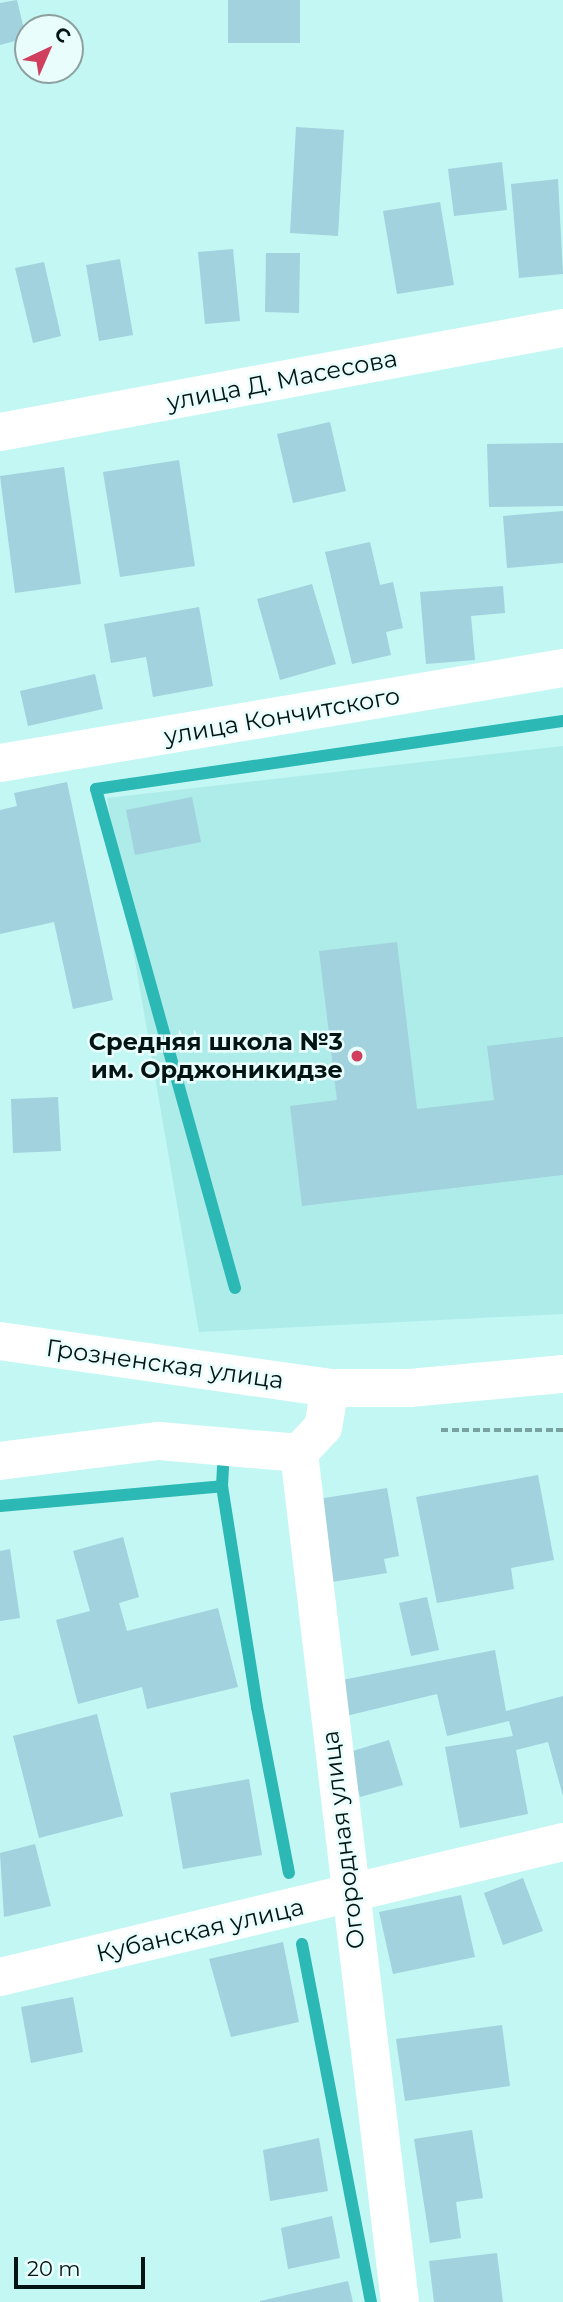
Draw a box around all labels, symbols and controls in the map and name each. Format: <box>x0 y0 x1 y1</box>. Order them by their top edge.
north arrow <box>14 14 84 84</box>
text: С <box>50 22 75 48</box>
street label: улица Д. Масесова <box>164 344 400 416</box>
street label: улица Кончитского <box>162 681 402 751</box>
place label: Средняя школа №3 им. Орджоникидзе <box>89 1028 343 1084</box>
marker: Средняя школа №3 им. Орджоникидзе <box>349 1048 365 1064</box>
street label: Грозненская улица <box>44 1333 286 1395</box>
street label: Огородная улица <box>315 1729 371 1951</box>
street label: Кубанская улица <box>93 1892 307 1968</box>
scale bar <box>18 2242 149 2286</box>
text: 20 m <box>27 2256 81 2281</box>

